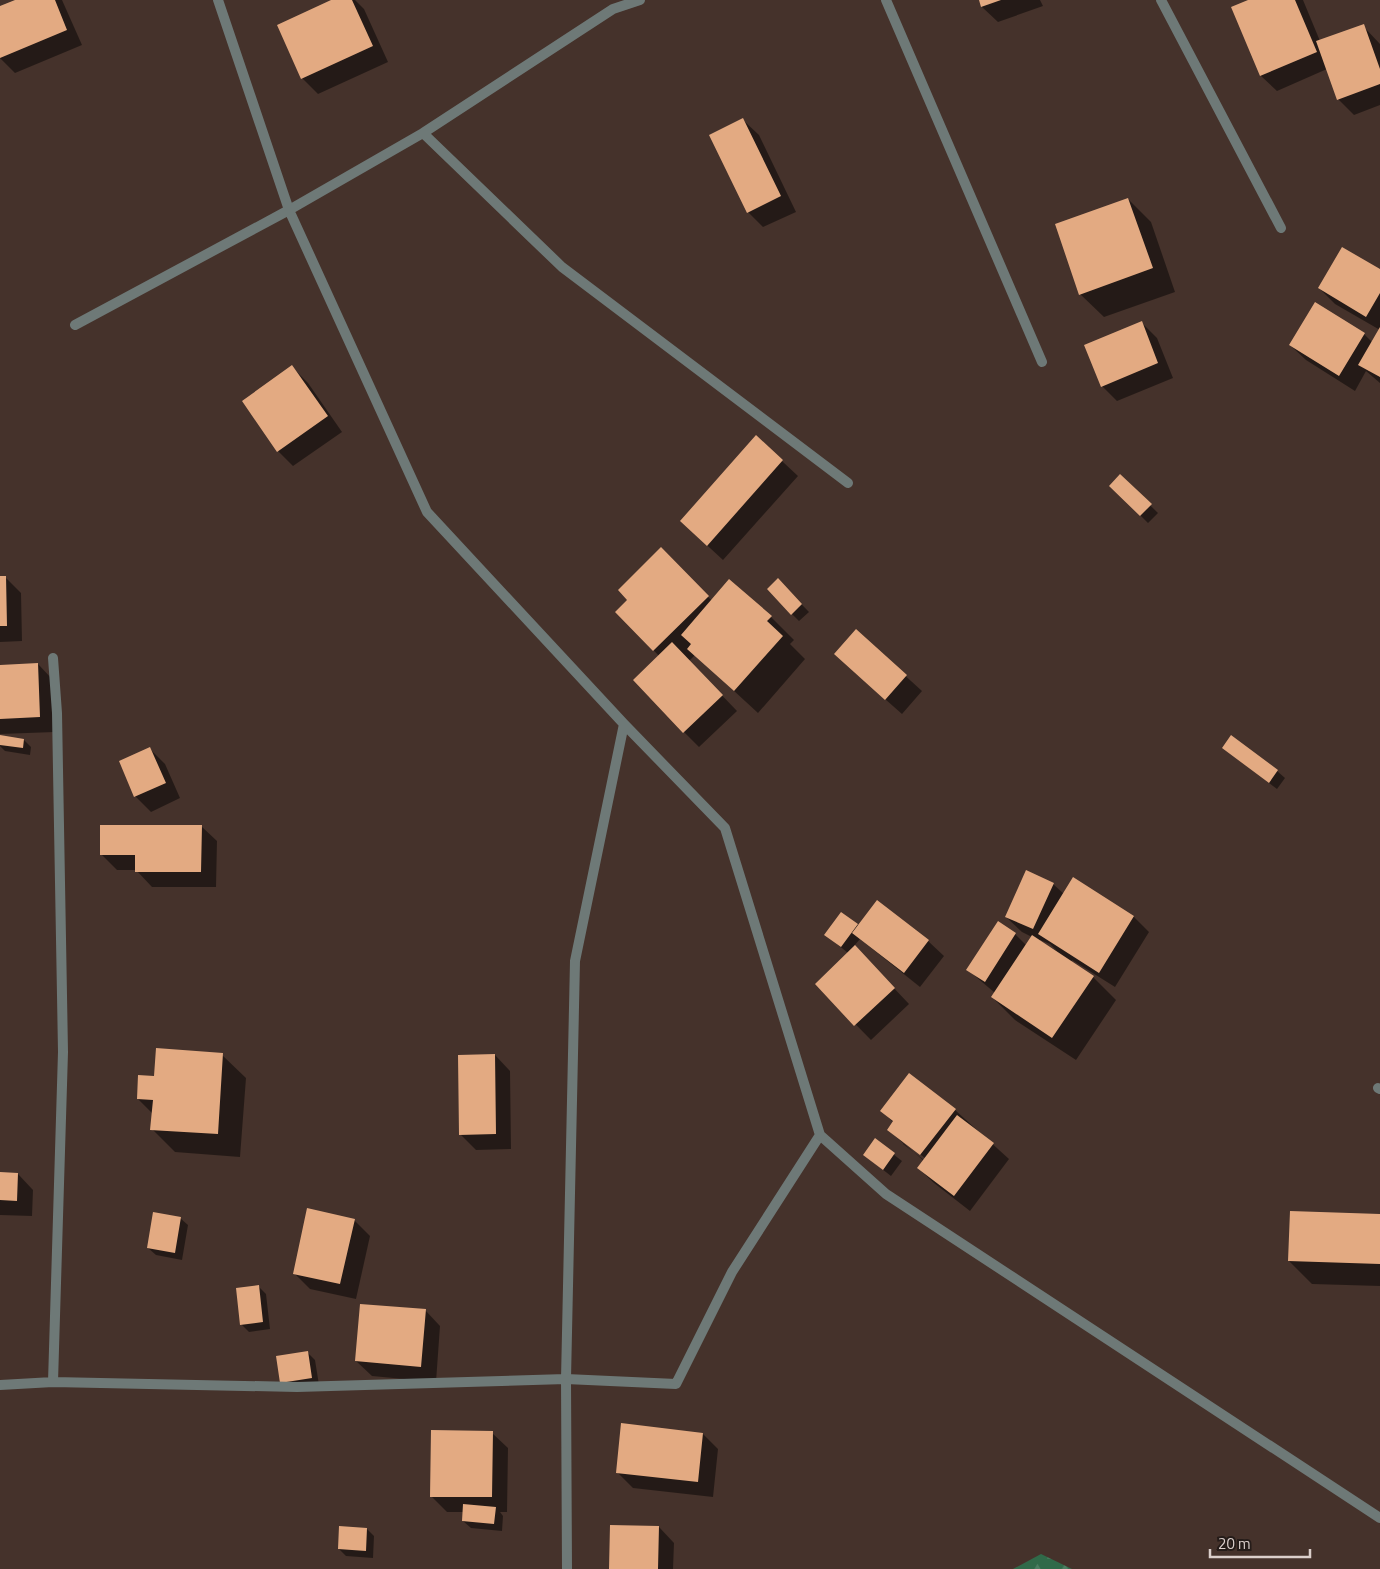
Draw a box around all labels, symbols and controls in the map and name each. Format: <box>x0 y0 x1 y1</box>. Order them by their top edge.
scale bar <box>1210 1526 1310 1558</box>
text: 20 m <box>1218 1532 1251 1555</box>

